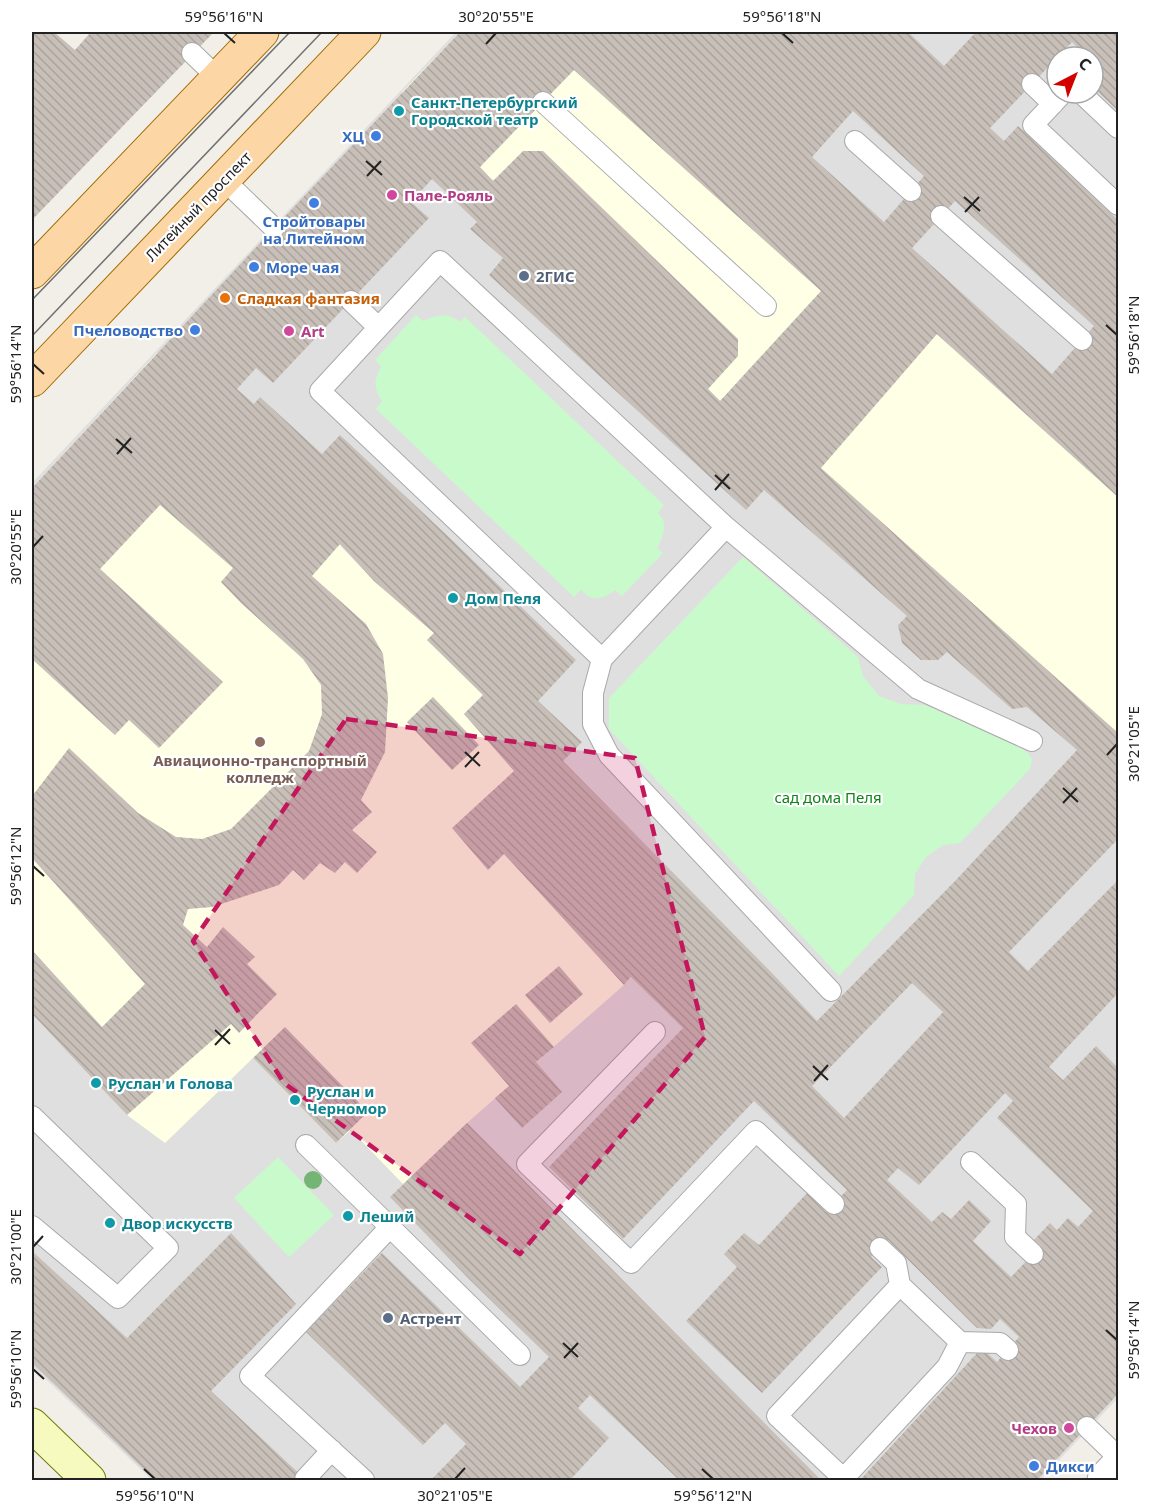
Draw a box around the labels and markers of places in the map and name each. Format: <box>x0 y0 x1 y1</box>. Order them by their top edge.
place label: Санкт-Петербургский Городской театр <box>411 92 578 129</box>
marker: Санкт-Петербургский Городской театр <box>392 104 406 118</box>
place label: ХЦ <box>342 126 364 146</box>
marker: ХЦ <box>369 129 383 143</box>
place label: Пале-Рояль <box>404 185 493 205</box>
marker: Пале-Рояль <box>385 188 399 202</box>
marker: Стройтовары на Литейном <box>307 196 321 210</box>
place label: Стройтовары на Литейном <box>262 211 366 248</box>
place label: Море чая <box>266 257 339 277</box>
marker: Море чая <box>247 260 261 274</box>
place label: 2ГИС <box>536 266 575 286</box>
marker: 2ГИС <box>517 269 531 283</box>
place label: Сладкая фантазия <box>237 288 380 308</box>
marker: Сладкая фантазия <box>218 291 232 305</box>
place label: Пчеловодство <box>73 320 183 340</box>
place label: Art <box>301 321 325 341</box>
marker: Пчеловодство <box>188 323 202 337</box>
marker: Art <box>282 324 296 338</box>
place label: Дом Пеля <box>465 588 541 608</box>
marker: Дом Пеля <box>446 591 460 605</box>
marker: Авиационно-транспортный колледж <box>253 735 267 749</box>
place label: Авиационно-транспортный колледж <box>153 750 367 787</box>
place label: Руслан и Голова <box>108 1073 233 1093</box>
marker: Руслан и Голова <box>89 1076 103 1090</box>
place label: Руслан и Черномор <box>307 1081 387 1118</box>
marker: Руслан и Черномор <box>288 1093 302 1107</box>
place label: Леший <box>360 1206 414 1226</box>
marker: Леший <box>341 1209 355 1223</box>
place label: Двор искусств <box>122 1213 233 1233</box>
marker: Двор искусств <box>103 1216 117 1230</box>
place label: Астрент <box>400 1308 462 1328</box>
marker: Астрент <box>381 1311 395 1325</box>
place label: Чехов <box>1011 1418 1057 1438</box>
marker: Чехов <box>1062 1421 1076 1435</box>
place label: Дикси <box>1046 1456 1095 1476</box>
marker: Дикси <box>1027 1459 1041 1473</box>

